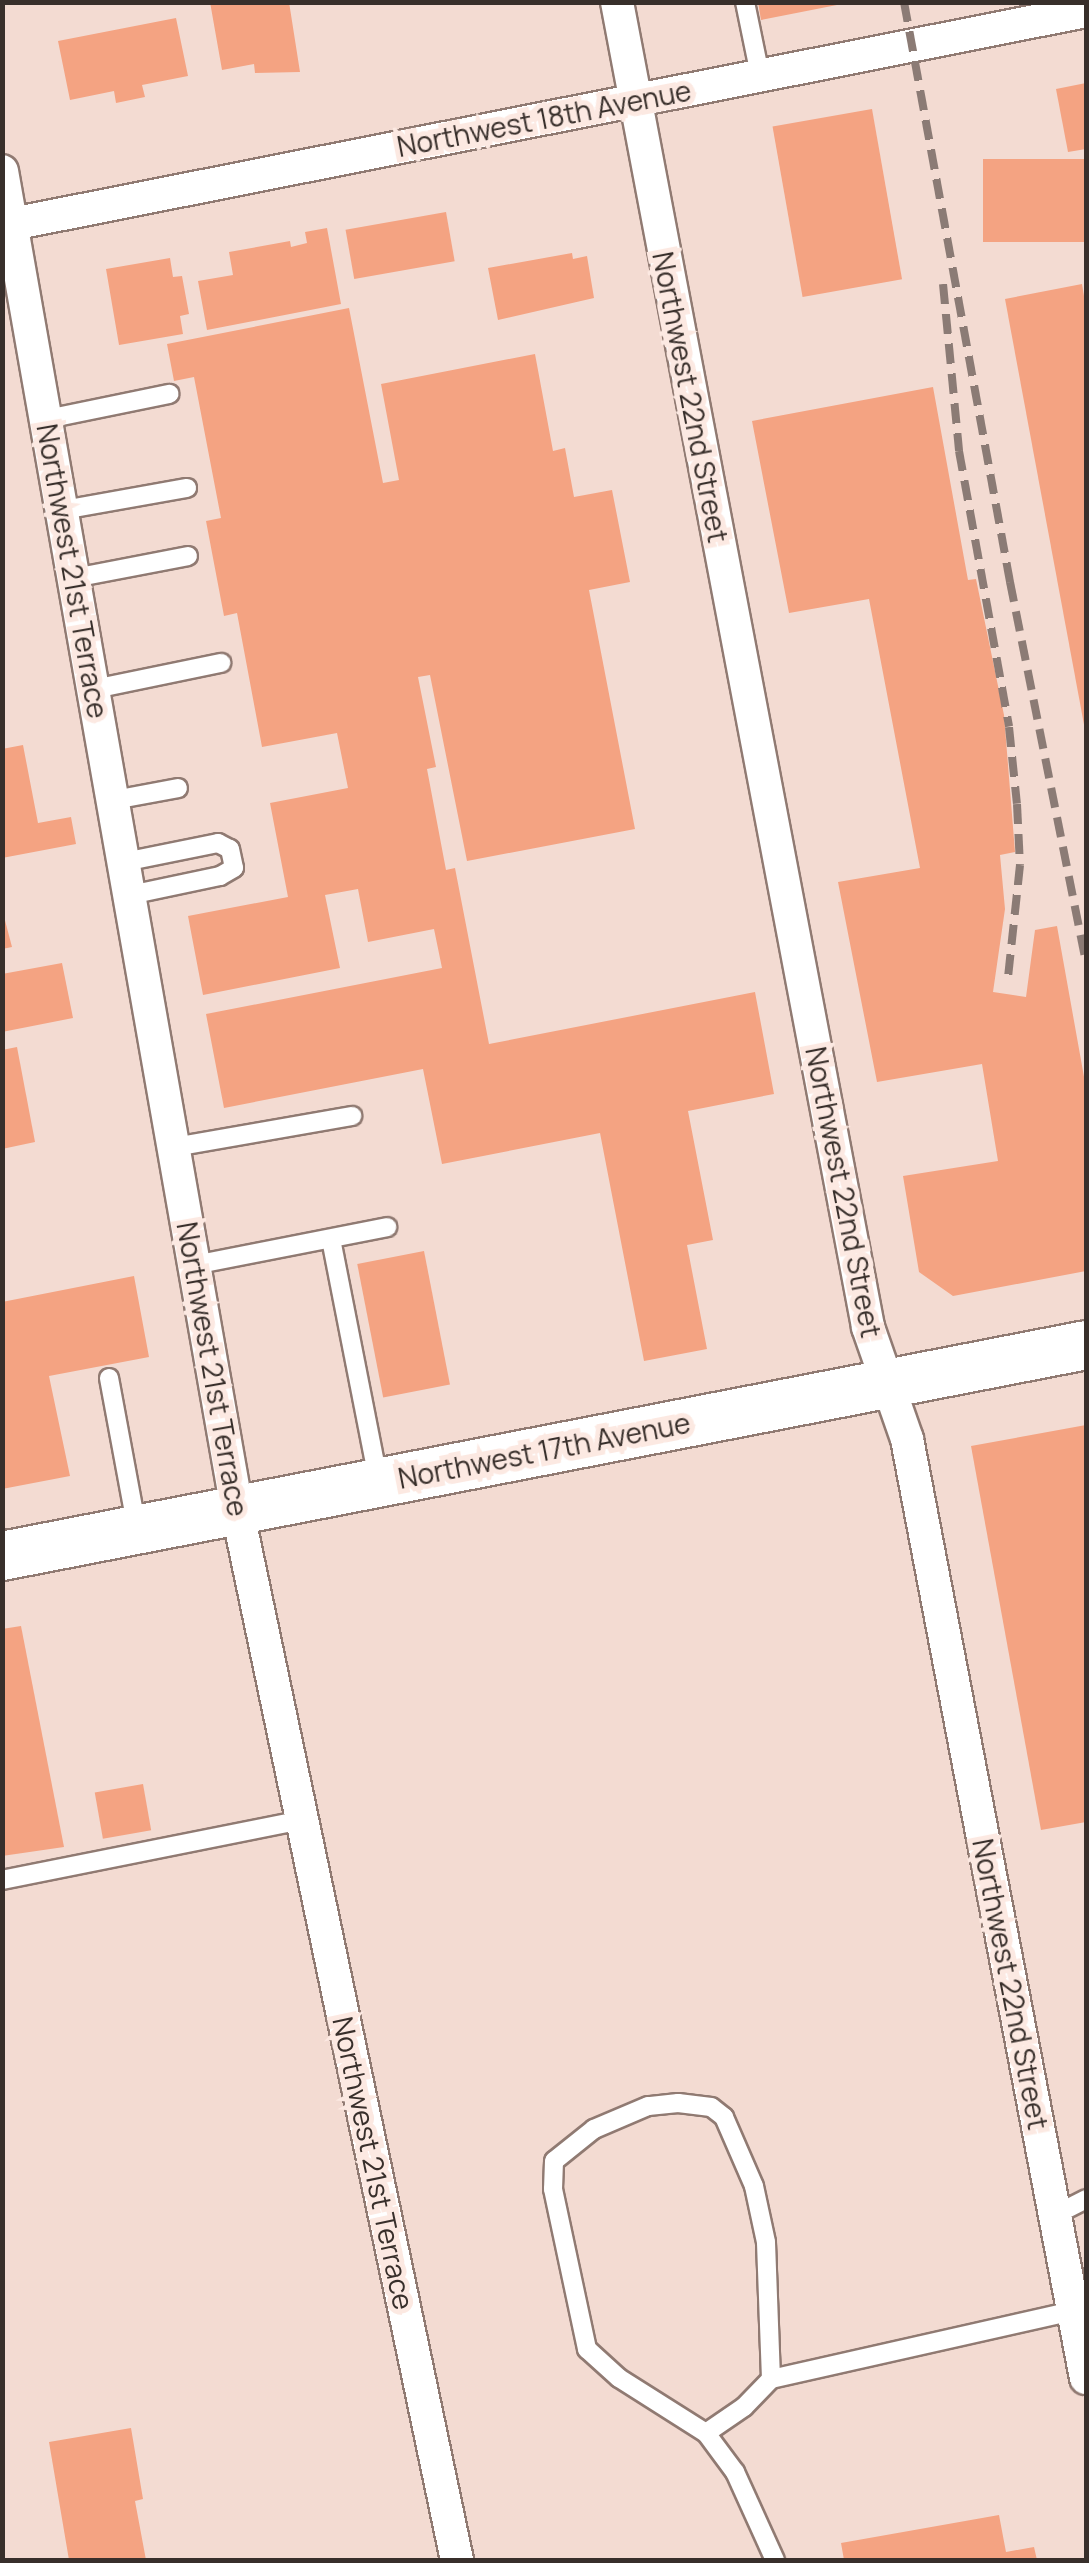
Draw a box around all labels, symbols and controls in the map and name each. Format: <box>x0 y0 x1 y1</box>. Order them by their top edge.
street label: Northwest 18th Avenue <box>394 73 694 163</box>
street label: Northwest 22nd Street <box>646 249 736 545</box>
street label: Northwest 21st Terrace <box>31 421 115 721</box>
street label: Northwest 22nd Street <box>799 1044 889 1340</box>
street label: Northwest 21st Terrace <box>171 1219 255 1519</box>
street label: Northwest 17th Avenue <box>395 1405 693 1495</box>
street label: Northwest 22nd Street <box>966 1836 1056 2132</box>
street label: Northwest 21st Terrace <box>327 2014 421 2312</box>

